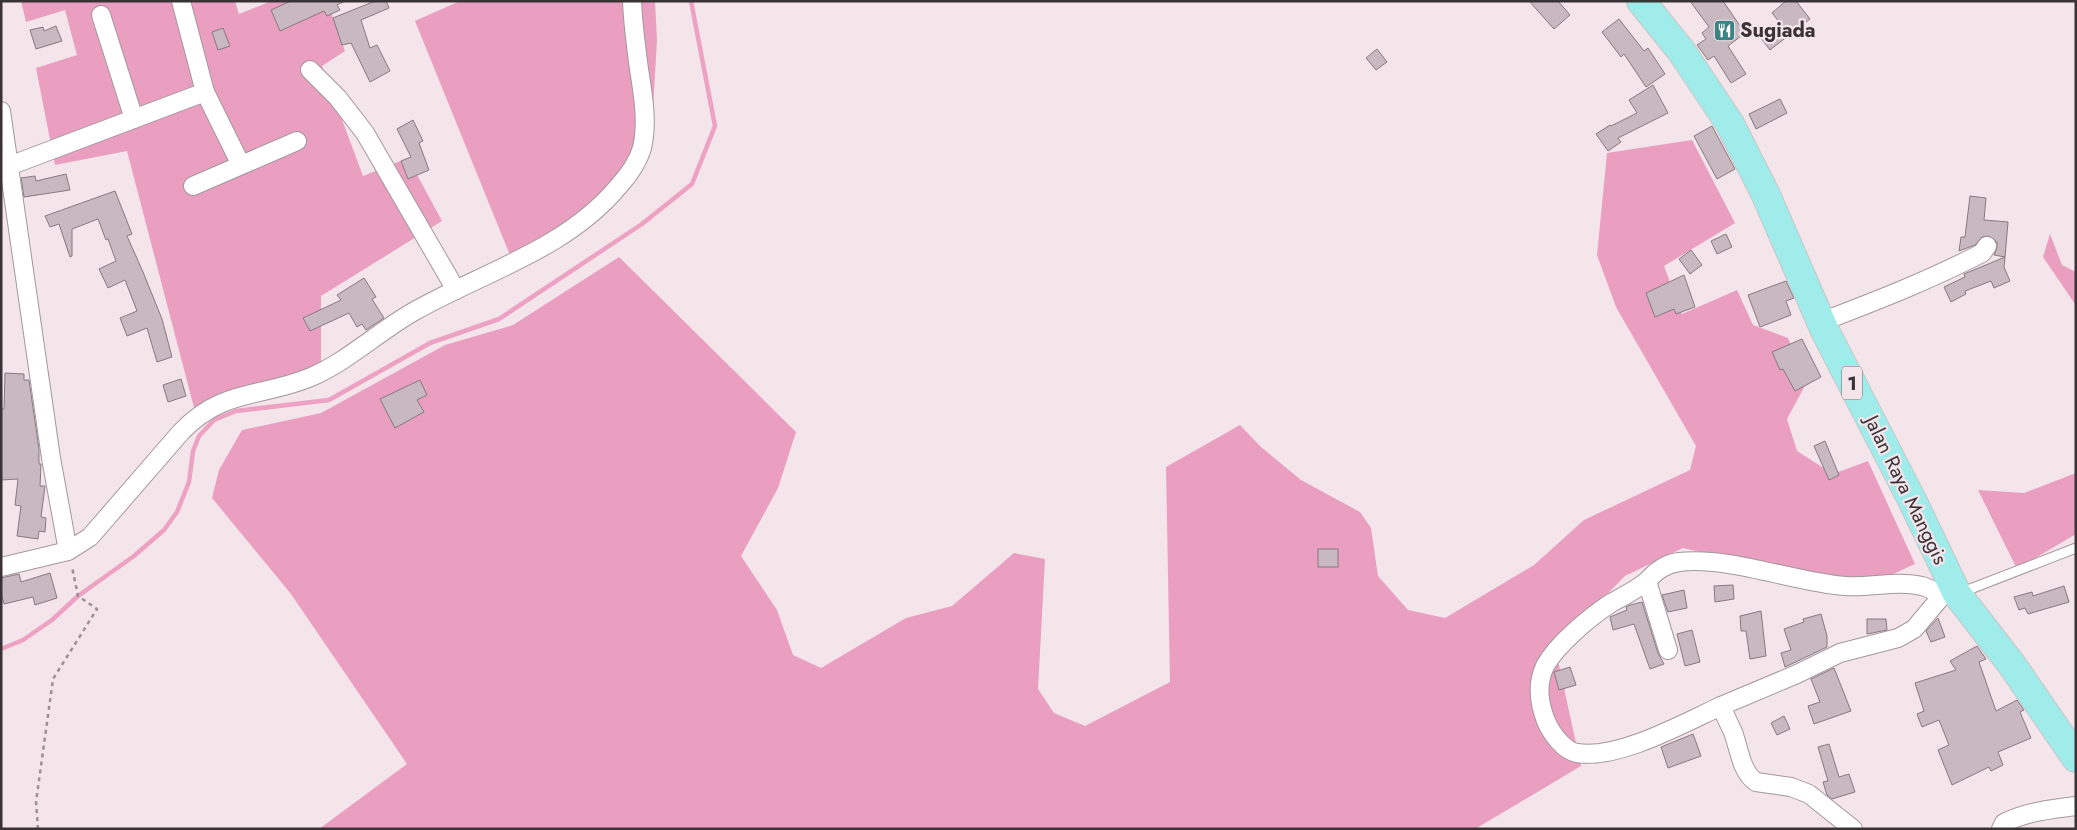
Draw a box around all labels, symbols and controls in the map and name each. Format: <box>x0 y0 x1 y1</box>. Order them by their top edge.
place label: Sugiada <box>1740 16 1816 45</box>
restaurant icon: Sugiada <box>1712 18 1736 42</box>
road number: 1 <box>1842 366 1862 399</box>
street label: Jalan Raya Manggis <box>1856 408 1955 569</box>

